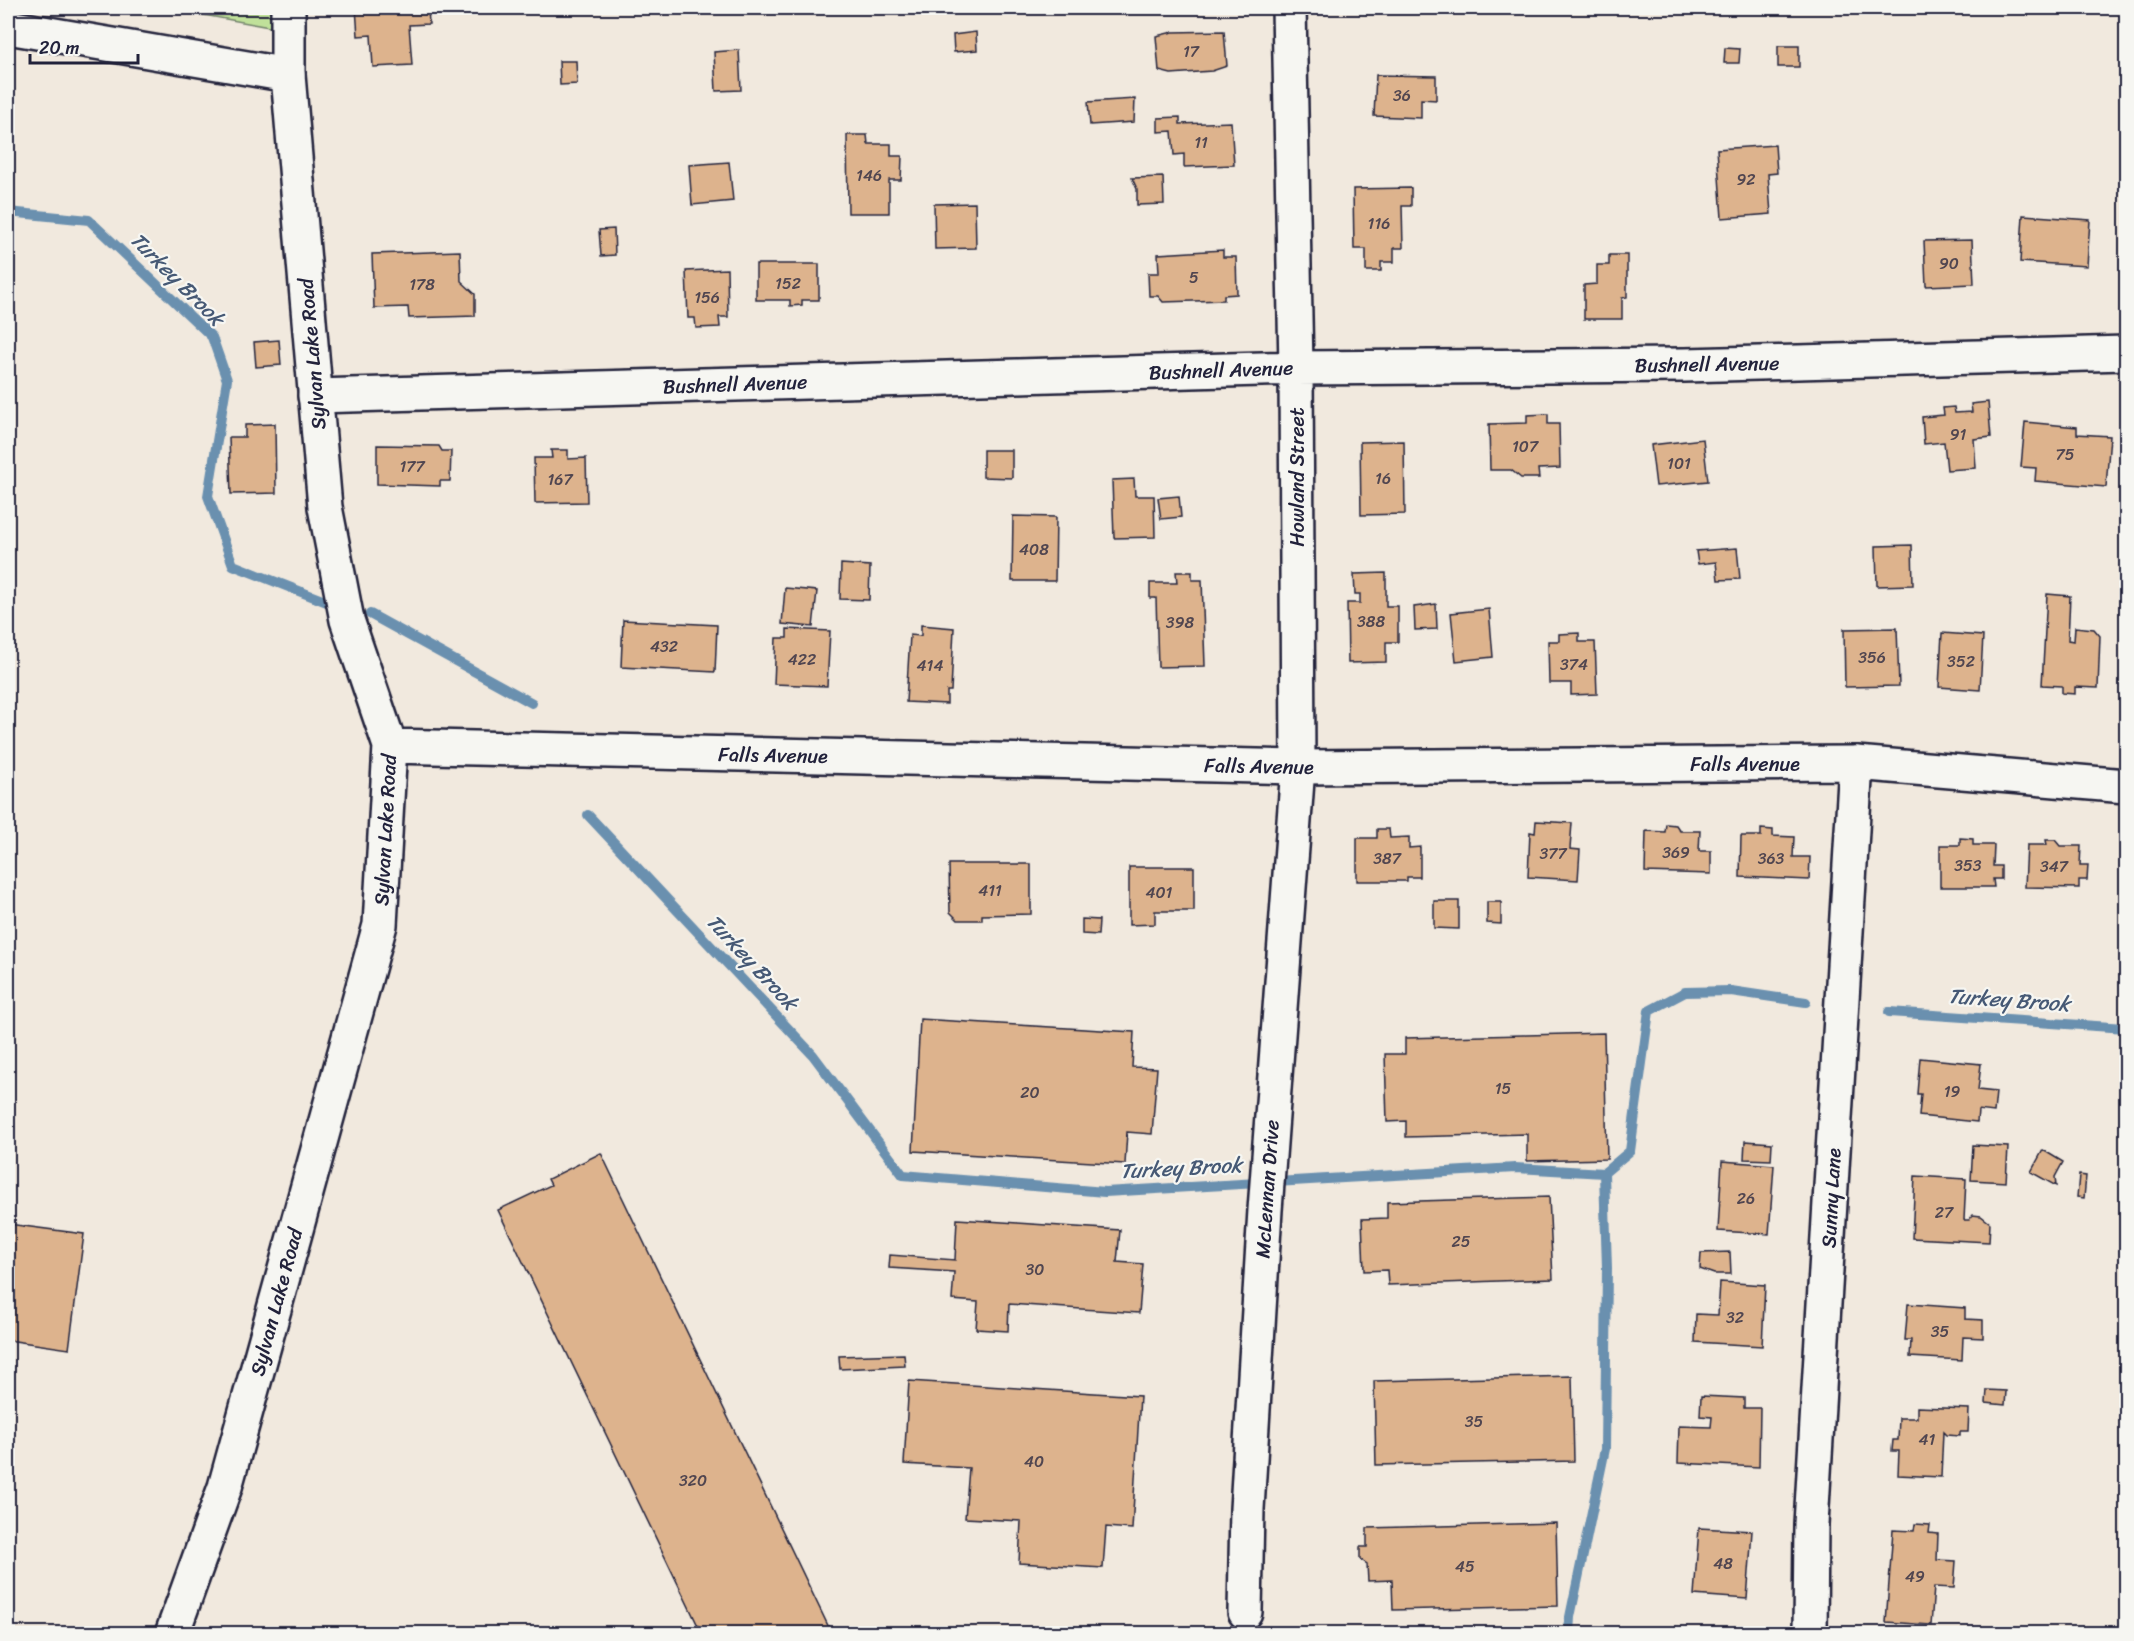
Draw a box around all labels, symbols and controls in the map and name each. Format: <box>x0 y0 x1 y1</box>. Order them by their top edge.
scale bar <box>30 27 138 65</box>
text: 20 m <box>39 32 79 64</box>
house number: 17 <box>1183 37 1200 66</box>
house number: 36 <box>1393 81 1411 110</box>
house number: 11 <box>1194 128 1208 157</box>
house number: 146 <box>856 161 882 190</box>
house number: 92 <box>1736 165 1756 194</box>
house number: 116 <box>1368 209 1390 238</box>
water label: Turkey Brook <box>120 222 236 338</box>
house number: 90 <box>1939 249 1959 278</box>
house number: 5 <box>1189 263 1199 292</box>
house number: 152 <box>775 269 801 298</box>
house number: 178 <box>409 270 435 299</box>
street label: Sylvan Lake Road <box>288 275 337 431</box>
house number: 156 <box>694 283 720 312</box>
street label: Bushnell Avenue <box>1634 346 1780 383</box>
street label: Bushnell Avenue <box>1148 350 1294 391</box>
street label: Bushnell Avenue <box>662 364 808 405</box>
street label: Howland Street <box>1280 407 1315 547</box>
house number: 91 <box>1950 420 1966 449</box>
house number: 107 <box>1512 432 1539 461</box>
house number: 75 <box>2056 440 2075 469</box>
house number: 101 <box>1667 449 1691 478</box>
house number: 177 <box>399 452 425 481</box>
house number: 16 <box>1375 464 1391 493</box>
house number: 167 <box>547 465 573 494</box>
house number: 408 <box>1019 535 1049 564</box>
house number: 388 <box>1357 607 1385 636</box>
house number: 398 <box>1166 608 1194 637</box>
house number: 432 <box>650 632 678 661</box>
house number: 356 <box>1858 643 1886 672</box>
house number: 422 <box>788 645 816 674</box>
house number: 352 <box>1947 647 1975 676</box>
house number: 374 <box>1560 650 1588 679</box>
house number: 414 <box>917 651 943 680</box>
street label: Falls Avenue <box>718 737 828 774</box>
street label: Falls Avenue <box>1690 747 1800 782</box>
street label: Falls Avenue <box>1204 748 1314 785</box>
street label: Sylvan Lake Road <box>364 752 407 907</box>
house number: 369 <box>1662 838 1690 867</box>
house number: 377 <box>1539 839 1567 868</box>
house number: 387 <box>1373 844 1402 873</box>
house number: 363 <box>1758 844 1785 873</box>
house number: 353 <box>1954 851 1982 880</box>
house number: 347 <box>2040 852 2069 881</box>
house number: 411 <box>978 876 1002 905</box>
house number: 401 <box>1146 878 1173 907</box>
water label: Turkey Brook <box>697 904 809 1022</box>
water label: Turkey Brook <box>1947 977 2074 1023</box>
house number: 15 <box>1495 1074 1512 1103</box>
house number: 19 <box>1944 1077 1961 1106</box>
house number: 20 <box>1020 1078 1040 1107</box>
street label: McLennan Drive <box>1245 1119 1290 1259</box>
water label: Turkey Brook <box>1119 1146 1246 1190</box>
street label: Sunny Lane <box>1811 1147 1852 1249</box>
house number: 26 <box>1737 1184 1755 1213</box>
house number: 27 <box>1935 1198 1954 1227</box>
street label: Sylvan Lake Road <box>240 1223 313 1380</box>
house number: 25 <box>1451 1227 1471 1256</box>
house number: 30 <box>1026 1255 1044 1284</box>
house number: 32 <box>1726 1303 1744 1332</box>
house number: 35 <box>1931 1317 1950 1346</box>
house number: 35 <box>1465 1407 1484 1436</box>
house number: 41 <box>1919 1425 1936 1454</box>
house number: 40 <box>1024 1447 1044 1476</box>
house number: 320 <box>679 1466 707 1495</box>
house number: 48 <box>1713 1549 1733 1578</box>
house number: 45 <box>1455 1552 1475 1581</box>
house number: 49 <box>1905 1562 1925 1591</box>

